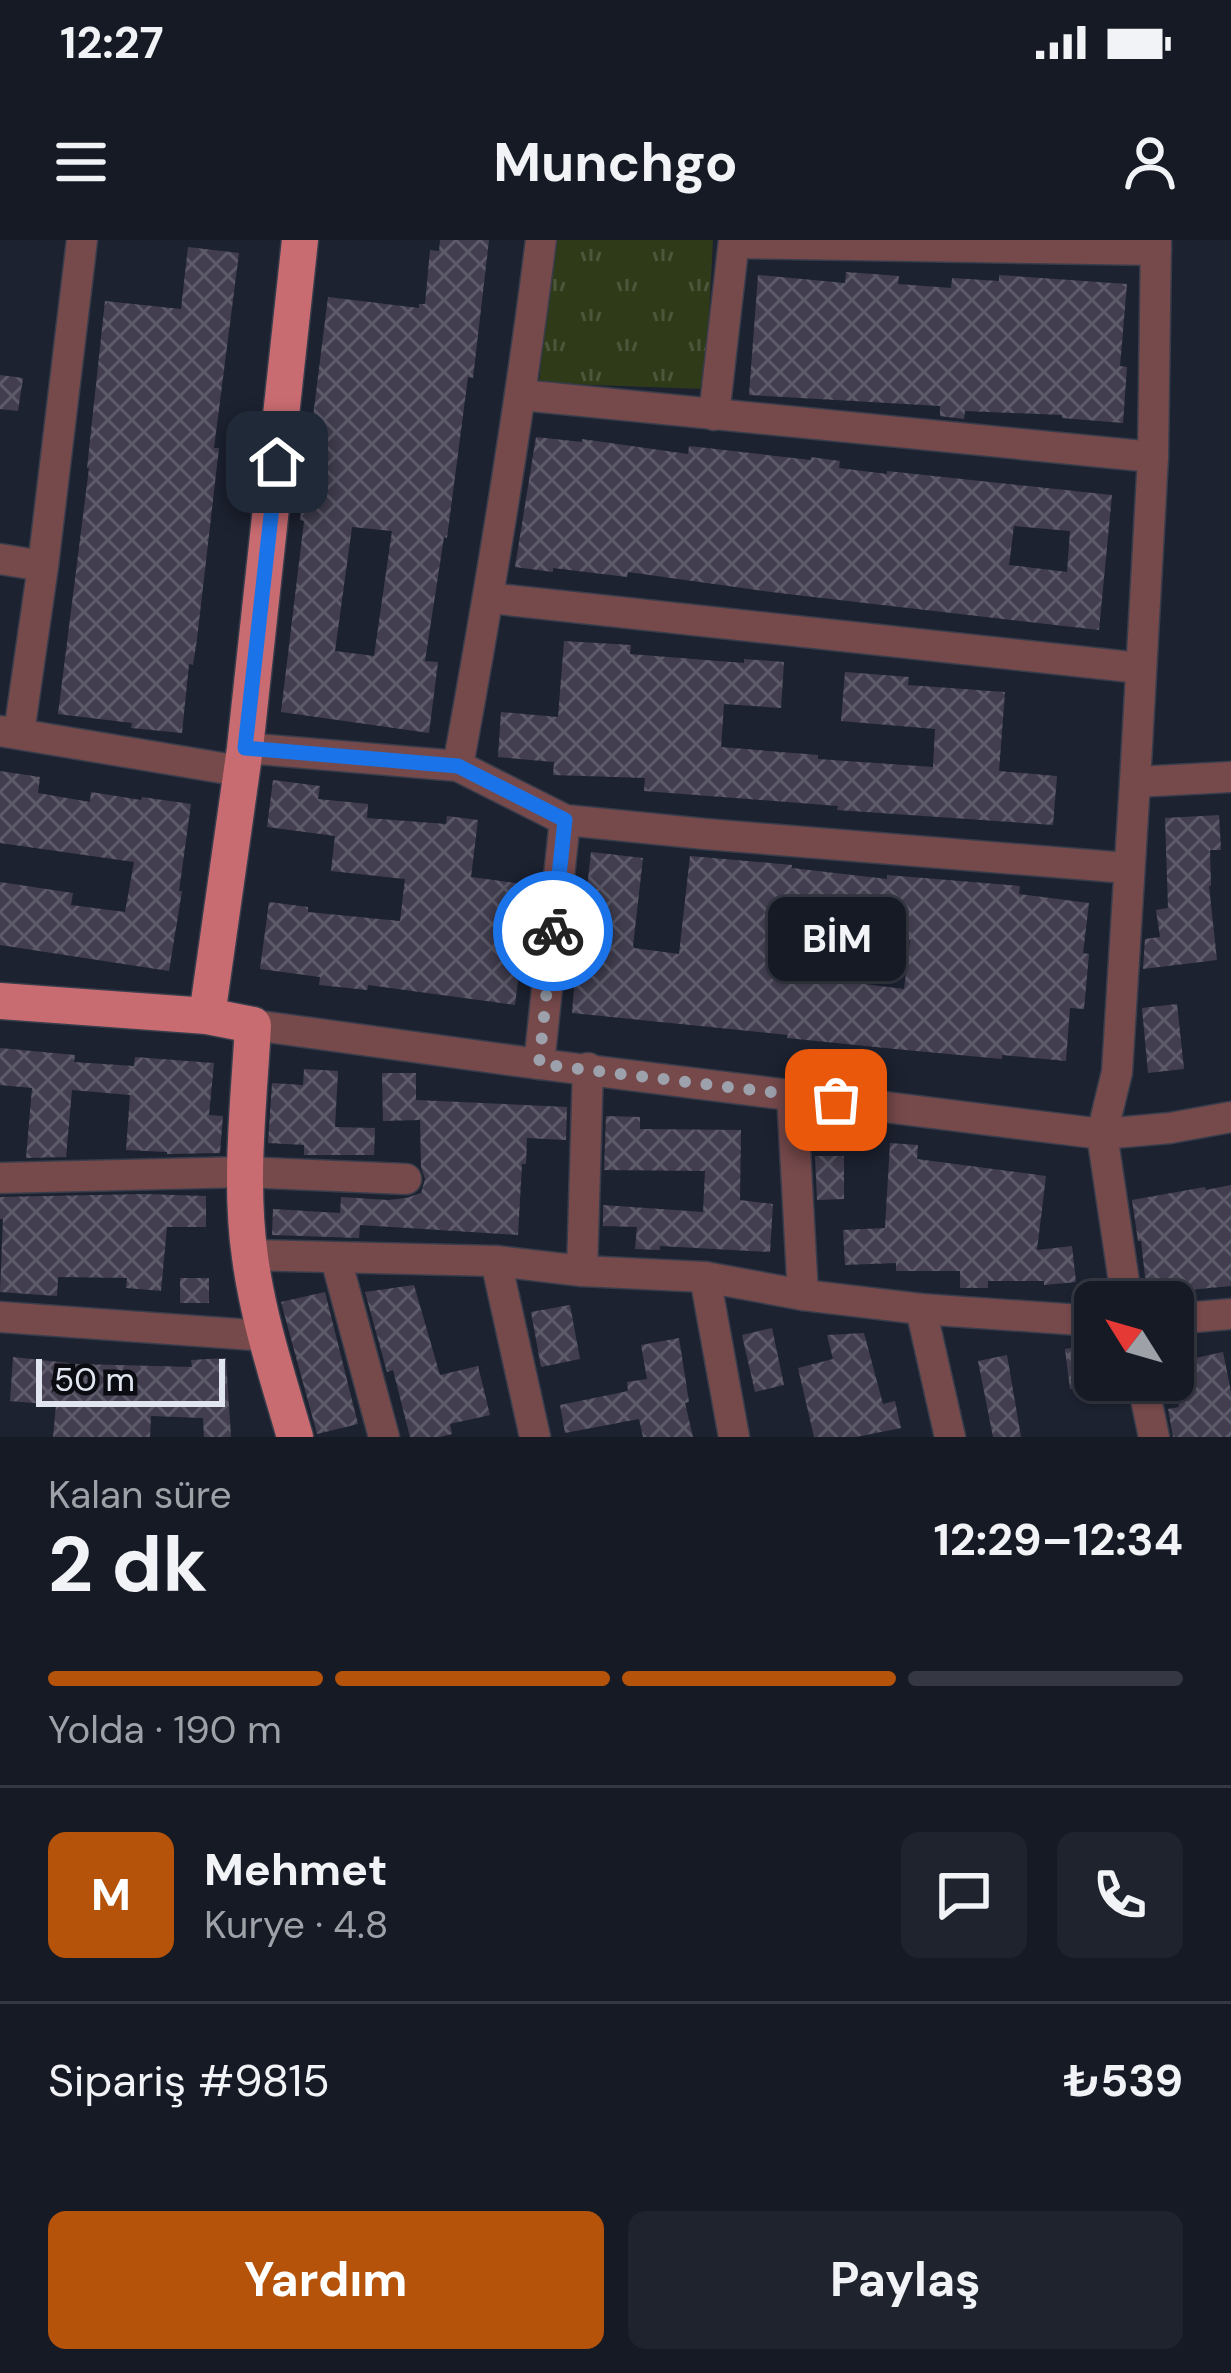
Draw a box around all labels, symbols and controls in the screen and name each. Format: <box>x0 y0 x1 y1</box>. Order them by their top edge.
text: 12:27 <box>60 13 164 72</box>
text: Munchgo <box>493 127 738 198</box>
icon: menu <box>48 129 114 195</box>
icon: person <box>1117 129 1183 195</box>
pin <box>226 411 328 513</box>
icon: home <box>244 429 310 495</box>
courier <box>493 871 613 991</box>
callout: BİM <box>767 896 905 980</box>
icon: bike <box>520 898 586 964</box>
text: BİM <box>802 913 872 964</box>
pin <box>785 1049 887 1151</box>
icon: bag <box>803 1067 869 1133</box>
north arrow <box>1074 1281 1194 1401</box>
map controls <box>1074 1281 1194 1401</box>
scale bar <box>36 1353 225 1406</box>
text: 50 m <box>54 1358 135 1401</box>
text: Kalan süre <box>48 1469 232 1520</box>
text: 12:29–12:34 <box>933 1510 1183 1569</box>
text: 2 dk <box>48 1514 208 1615</box>
text: Yolda · 190 m <box>48 1704 282 1755</box>
button: chat <box>901 1832 1027 1958</box>
button: phone <box>1057 1832 1183 1958</box>
text: Mehmet <box>204 1840 387 1899</box>
text: M <box>91 1865 131 1924</box>
text: Kurye · 4.8 <box>204 1899 388 1950</box>
text: Sipariş #9815 <box>48 2051 330 2110</box>
text: ₺539 <box>1063 2051 1183 2110</box>
button: Yardım <box>48 2211 604 2349</box>
button: Paylaş <box>628 2211 1183 2349</box>

